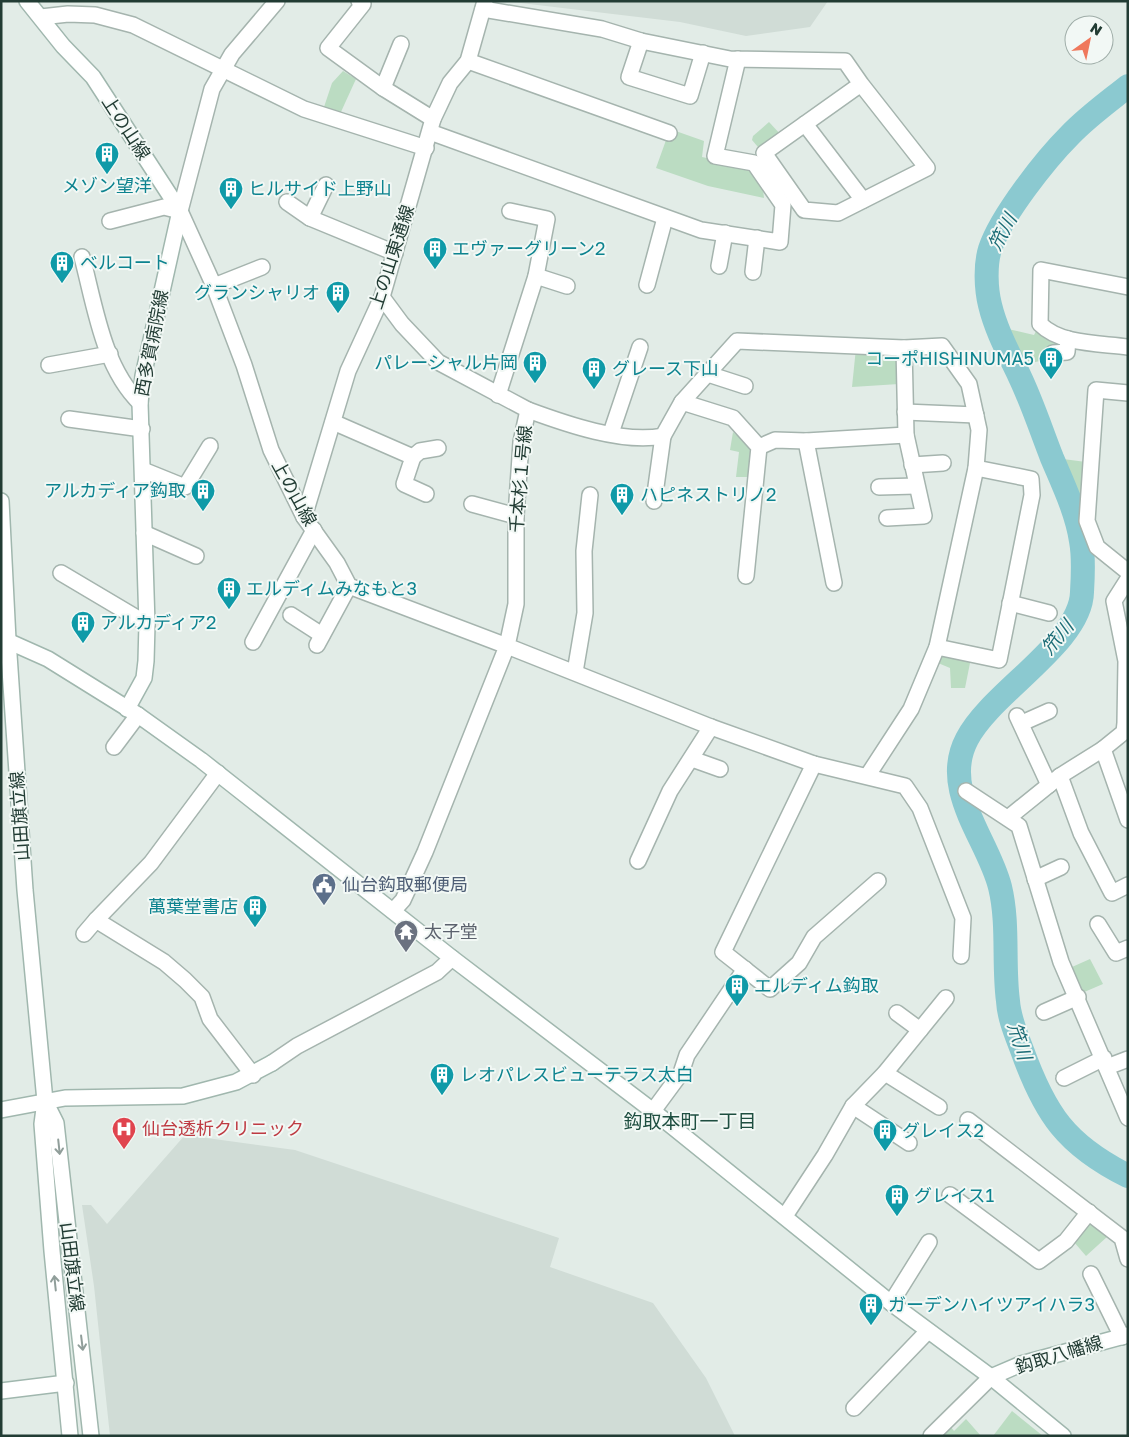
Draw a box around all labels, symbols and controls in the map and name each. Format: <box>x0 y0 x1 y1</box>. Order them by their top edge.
north arrow <box>1064 15 1114 65</box>
text: N <box>1087 19 1105 39</box>
street label: 上の山線 <box>98 91 156 164</box>
building icon: メゾン望洋 <box>94 141 120 175</box>
place label: メゾン望洋 <box>62 174 152 196</box>
building icon: ヒルサイド上野山 <box>218 176 244 210</box>
place label: ヒルサイド上野山 <box>248 177 392 199</box>
street label: 上の山東通線 <box>364 202 418 311</box>
water label: 笊川 <box>982 208 1022 254</box>
building icon: エヴァーグリーン2 <box>422 236 448 270</box>
place label: エヴァーグリーン2 <box>452 237 606 259</box>
building icon: ベルコート <box>49 250 75 284</box>
place label: ベルコート <box>80 251 170 273</box>
building icon: グランシャリオ <box>325 280 351 314</box>
place label: グランシャリオ <box>194 281 320 303</box>
street label: 西多賀病院線 <box>130 288 172 398</box>
building icon: コーポHISHINUMA5 <box>1038 346 1064 380</box>
place label: コーポHISHINUMA5 <box>865 347 1034 369</box>
building icon: パレーシャル片岡 <box>522 350 548 384</box>
place label: パレーシャル片岡 <box>374 351 518 373</box>
building icon: グレース下山 <box>581 356 607 390</box>
place label: グレース下山 <box>612 357 719 379</box>
street label: 千本杉１号線 <box>504 424 536 534</box>
street label: 上の山線 <box>268 456 322 529</box>
building icon: アルカディア鈎取 <box>190 478 216 512</box>
place label: アルカディア鈎取 <box>44 479 186 501</box>
building icon: ハピネストリノ2 <box>609 482 635 516</box>
place label: ハピネストリノ2 <box>640 483 776 505</box>
building icon: エルディムみなもと3 <box>216 576 242 610</box>
place label: エルディムみなもと3 <box>246 577 417 599</box>
building icon: アルカディア2 <box>70 610 96 644</box>
place label: アルカディア2 <box>100 611 216 633</box>
water label: 笊川 <box>1036 613 1079 659</box>
street label: 山田旗立線 <box>5 770 33 862</box>
public building icon: 仙台鈎取郵便局 <box>311 872 337 906</box>
place label: 仙台鈎取郵便局 <box>342 873 468 895</box>
building icon: 萬葉堂書店 <box>242 894 268 928</box>
place label: 萬葉堂書店 <box>148 895 238 917</box>
temple icon: 太子堂 <box>393 919 419 953</box>
place label: 太子堂 <box>424 920 478 942</box>
building icon: エルディム鈎取 <box>724 973 750 1007</box>
place label: エルディム鈎取 <box>754 974 879 996</box>
water label: 笊川 <box>1004 1019 1038 1064</box>
building icon: レオパレスビューテラス太白 <box>429 1062 455 1096</box>
place label: レオパレスビューテラス太白 <box>460 1063 694 1085</box>
district label: 鈎取本町一丁目 <box>623 1109 757 1132</box>
hospital icon: 仙台透析クリニック <box>111 1116 137 1150</box>
place label: 仙台透析クリニック <box>142 1117 304 1139</box>
building icon: グレイス2 <box>872 1118 898 1152</box>
place label: グレイス2 <box>902 1119 984 1141</box>
one-way arrow <box>54 1139 64 1155</box>
building icon: グレイス1 <box>884 1183 910 1217</box>
place label: グレイス1 <box>914 1184 994 1206</box>
street label: 山田旗立線 <box>57 1221 89 1313</box>
one-way arrow <box>50 1275 60 1291</box>
building icon: ガーデンハイツアイハラ3 <box>858 1292 884 1326</box>
place label: ガーデンハイツアイハラ3 <box>888 1293 1095 1315</box>
street label: 鈎取八幡線 <box>1012 1330 1105 1378</box>
one-way arrow <box>77 1335 87 1351</box>

